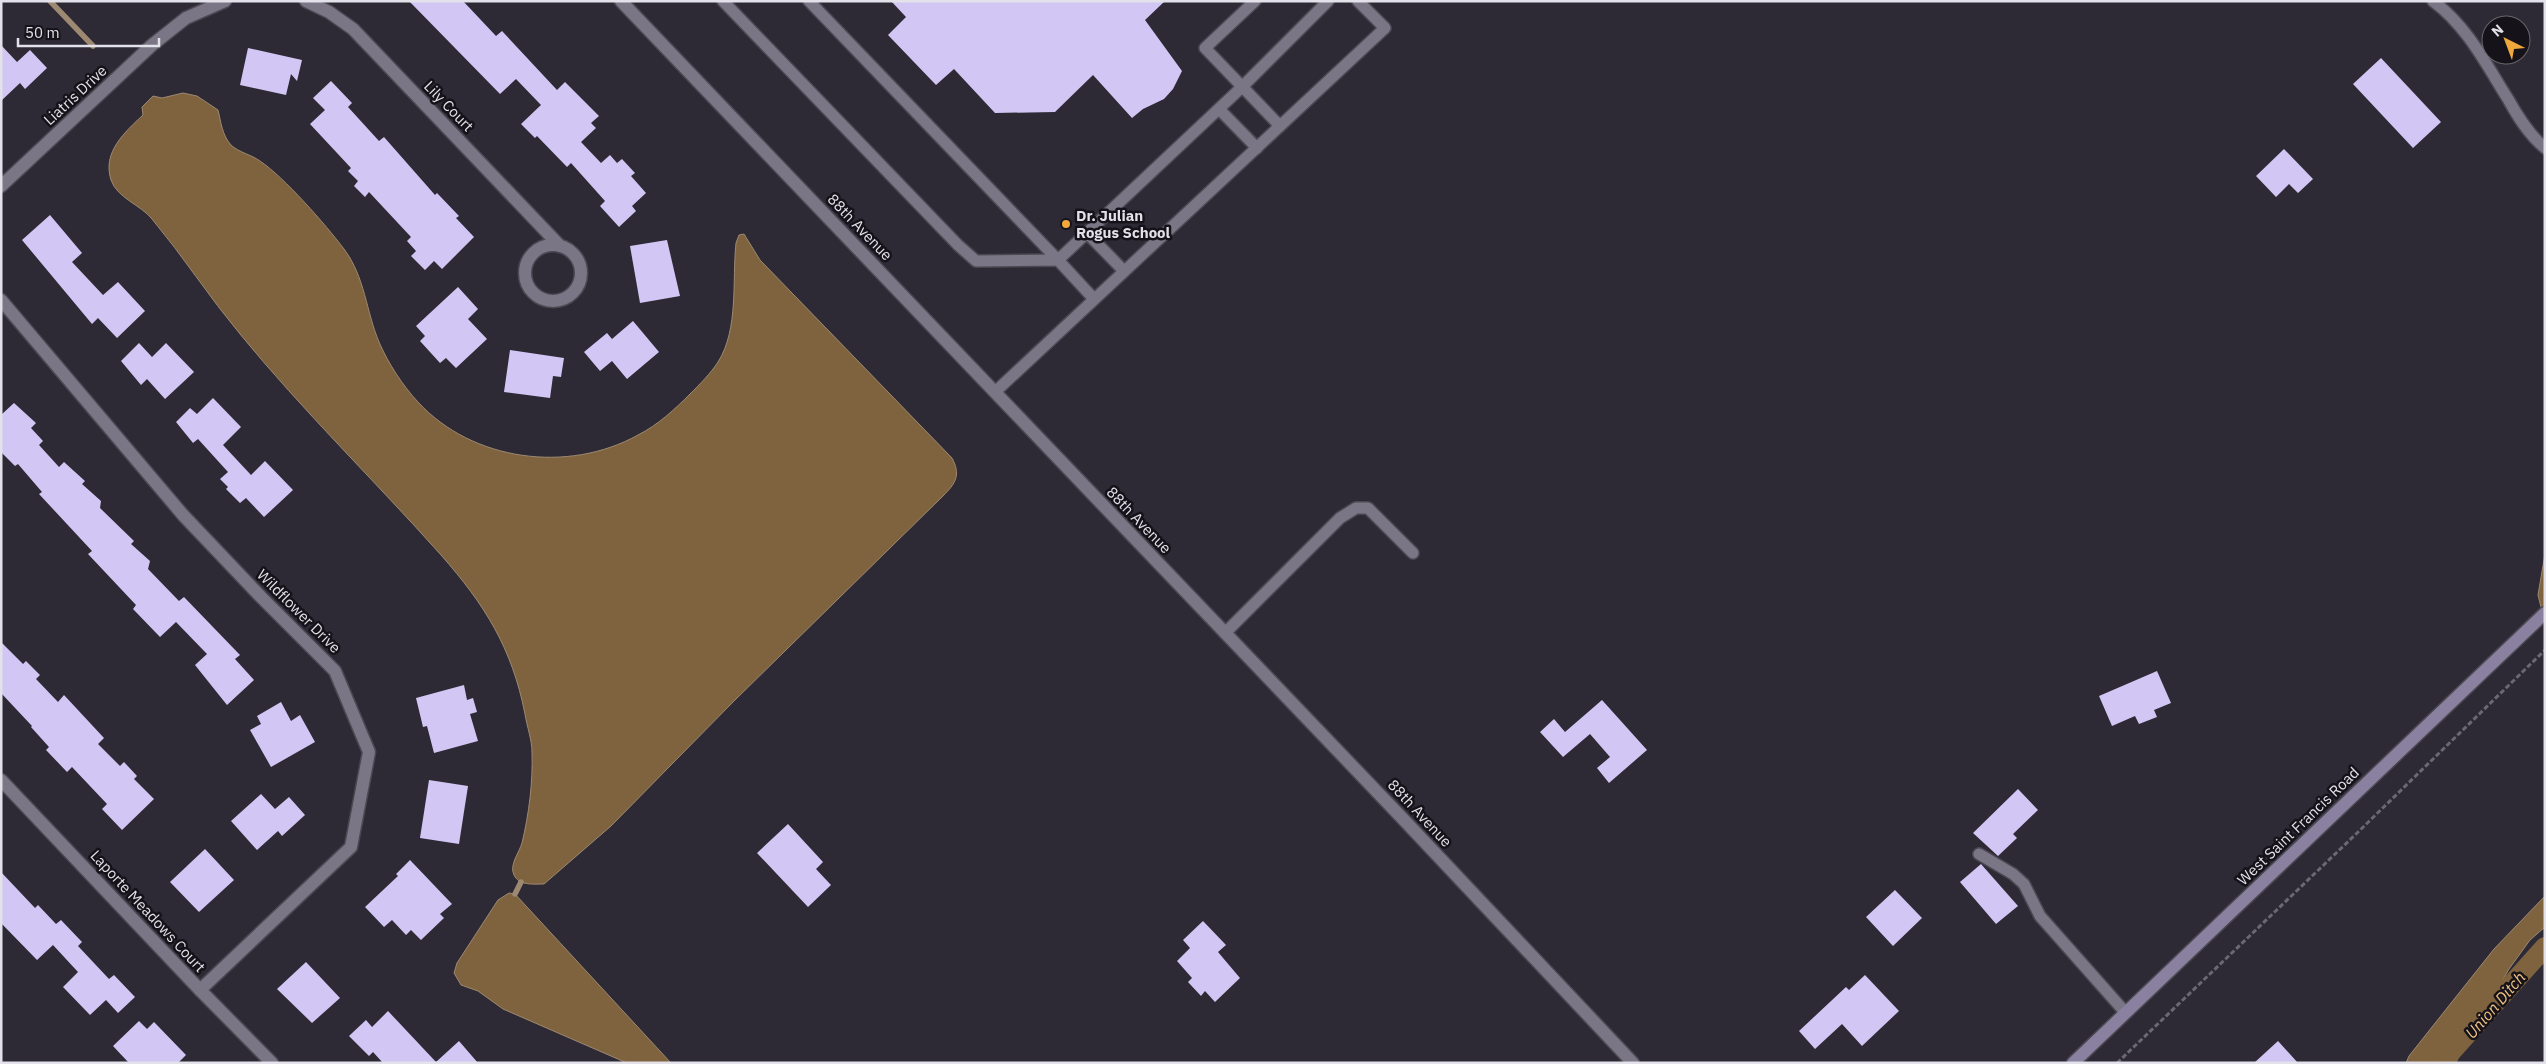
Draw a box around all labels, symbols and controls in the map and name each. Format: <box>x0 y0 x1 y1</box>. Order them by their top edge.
scale bar <box>18 15 159 47</box>
north arrow <box>2481 15 2531 65</box>
text: N <box>2488 20 2507 40</box>
text: 50 m <box>25 23 60 42</box>
street label: Liatris Drive <box>39 61 111 129</box>
street label: Lily Court <box>420 77 478 135</box>
street label: 88th Avenue <box>823 190 897 264</box>
place label: Dr. Julian Rogus School <box>1076 206 1171 242</box>
marker: Dr. Julian Rogus School <box>1060 218 1072 230</box>
street label: 88th Avenue <box>1102 483 1176 557</box>
street label: Wildflower Drive <box>253 565 345 657</box>
street label: West Saint Francis Road <box>2233 763 2363 889</box>
street label: 88th Avenue <box>1384 775 1456 851</box>
street label: Laporte Meadows Court <box>86 846 210 976</box>
water label: Union Ditch <box>2461 968 2529 1042</box>

